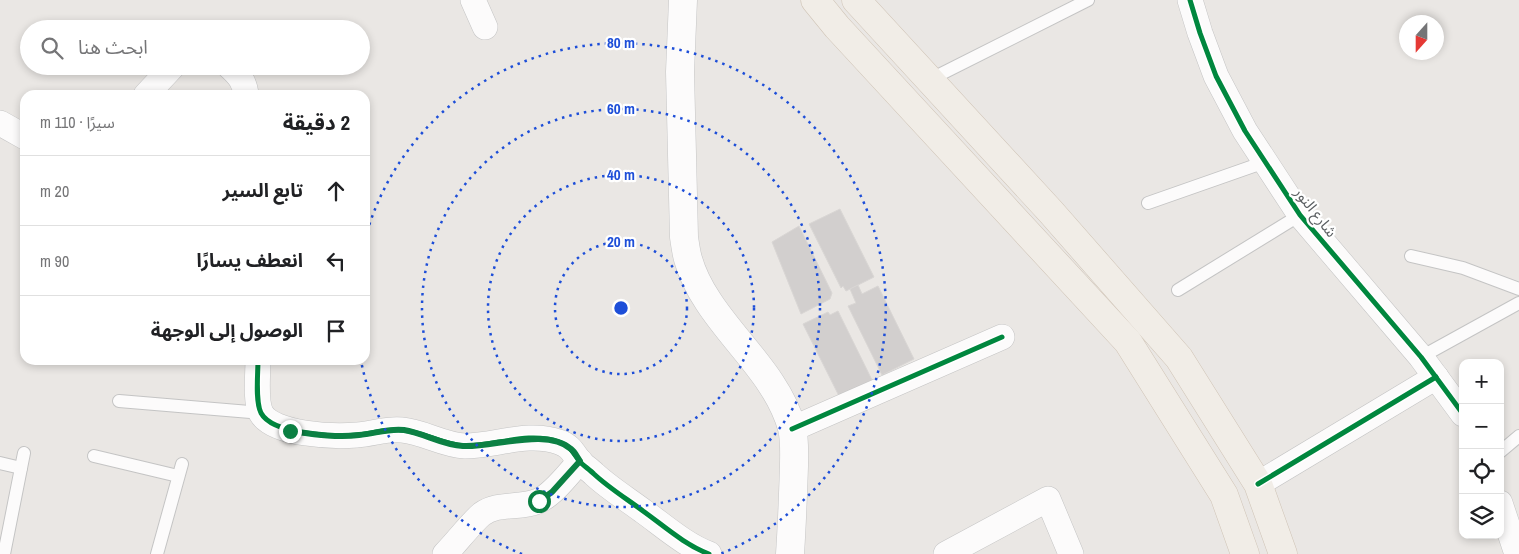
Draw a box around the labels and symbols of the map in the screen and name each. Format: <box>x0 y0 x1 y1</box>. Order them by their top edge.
north arrow <box>1399 15 1444 60</box>
text: 80 m <box>607 32 635 53</box>
text: 60 m <box>607 98 635 119</box>
text: 40 m <box>607 164 635 185</box>
street label: شارع النور <box>1288 182 1342 243</box>
text: 20 m <box>607 231 635 252</box>
centre of rings <box>612 299 630 317</box>
route end <box>279 420 302 443</box>
route start <box>528 490 551 513</box>

